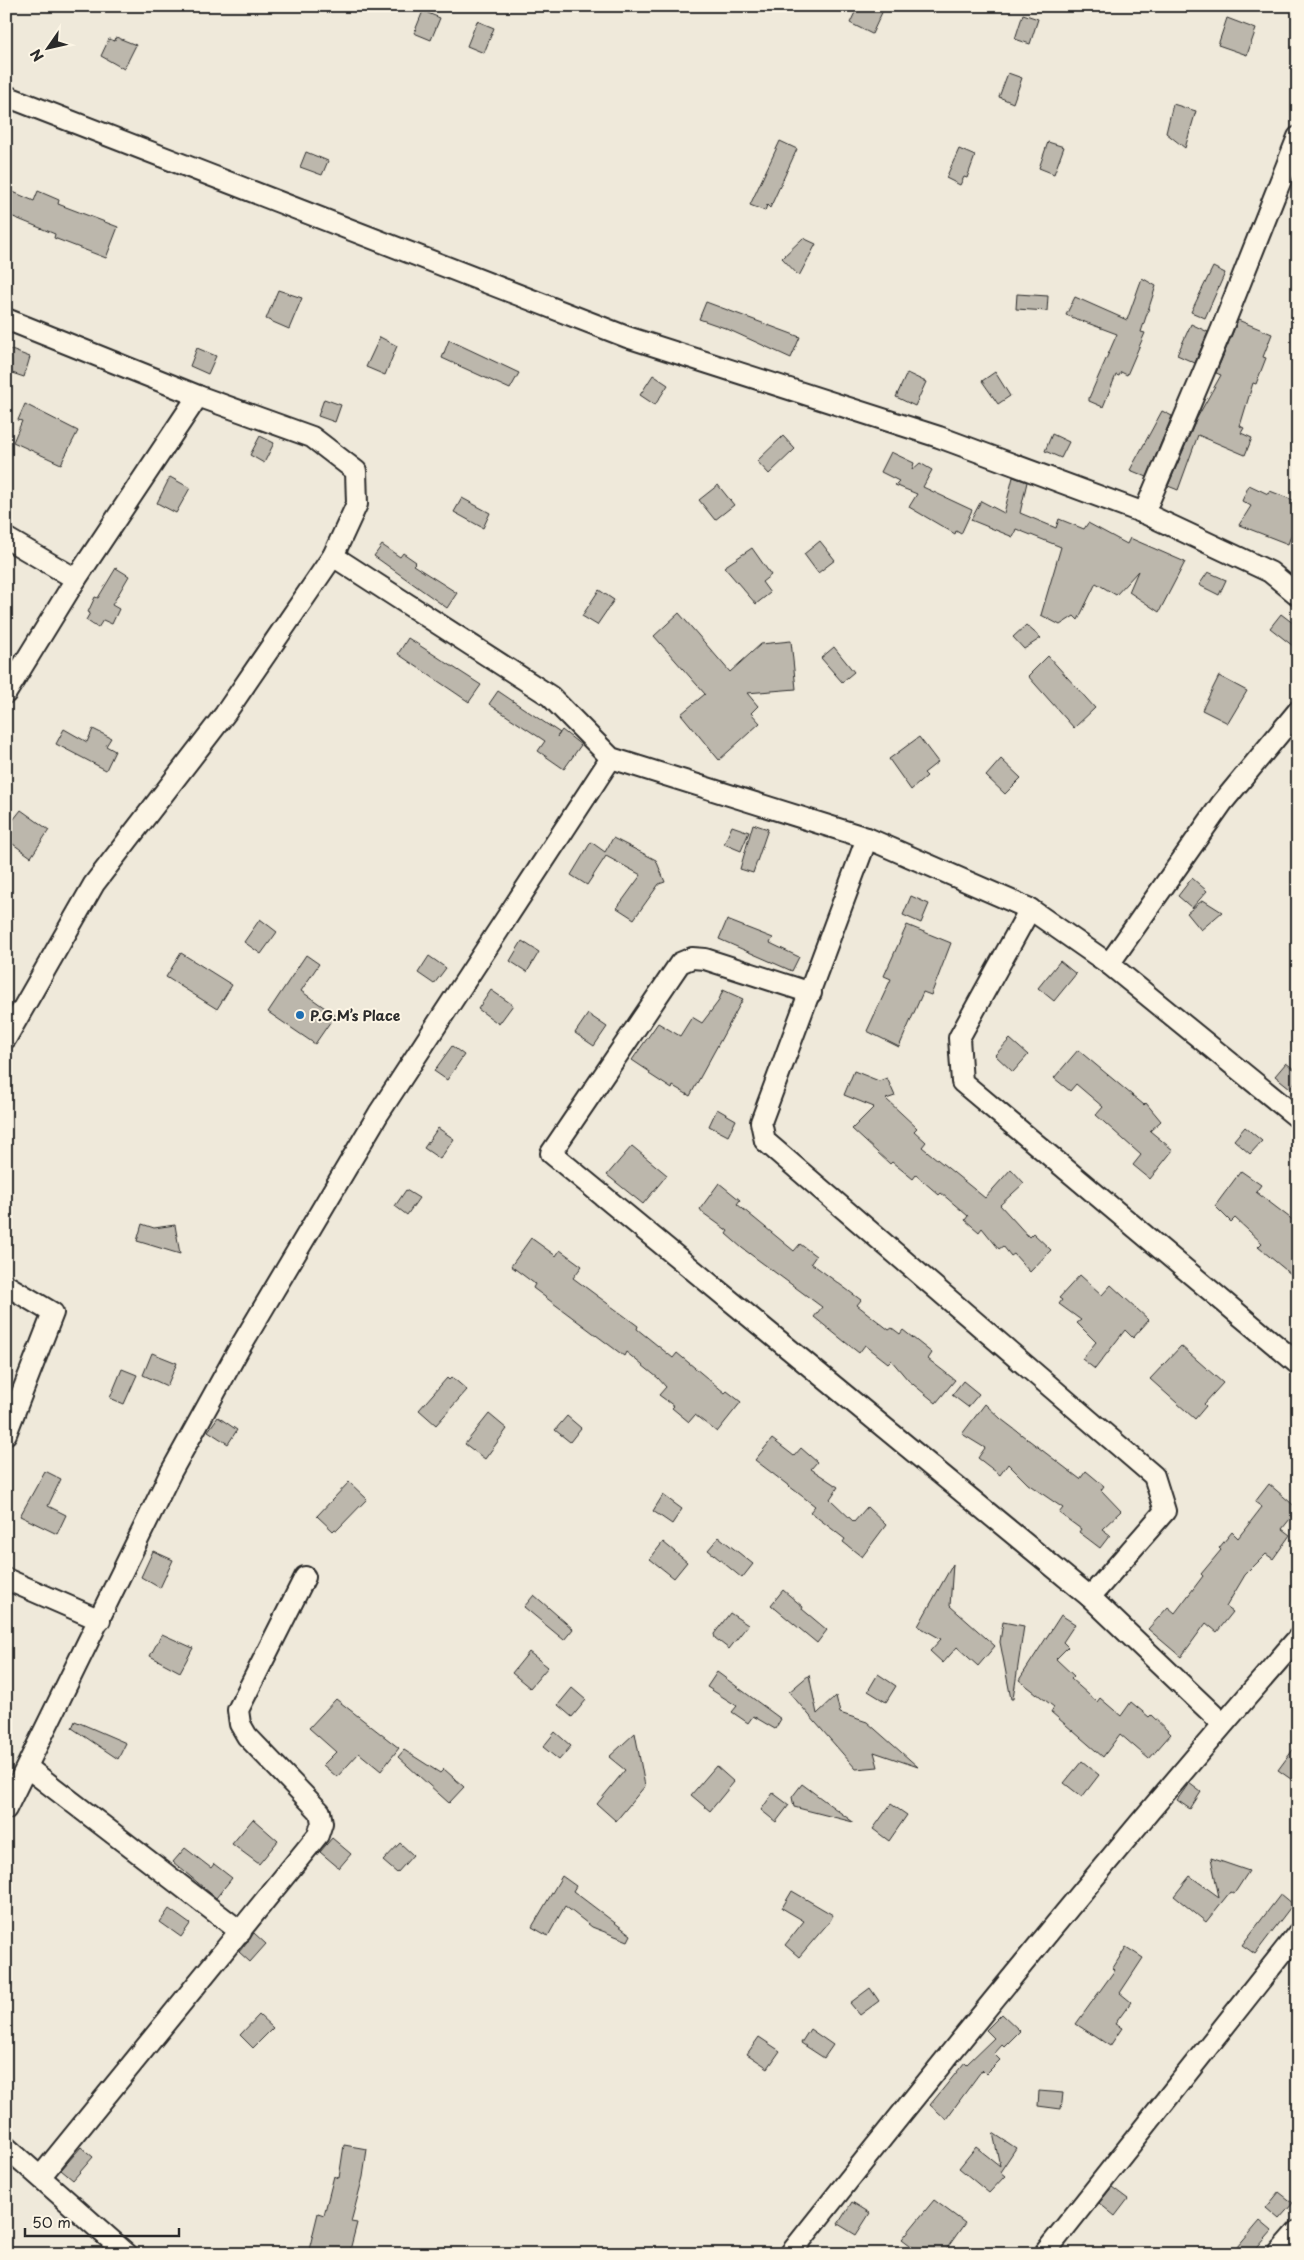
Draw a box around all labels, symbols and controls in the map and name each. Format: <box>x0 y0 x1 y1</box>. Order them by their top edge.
north arrow <box>22 22 72 72</box>
text: N <box>25 45 49 66</box>
place label: P.G.M’s Place <box>310 1005 401 1026</box>
marker: P.G.M’s Place <box>294 1009 306 1021</box>
scale bar <box>25 2205 179 2237</box>
text: 50 m <box>32 2210 71 2233</box>

